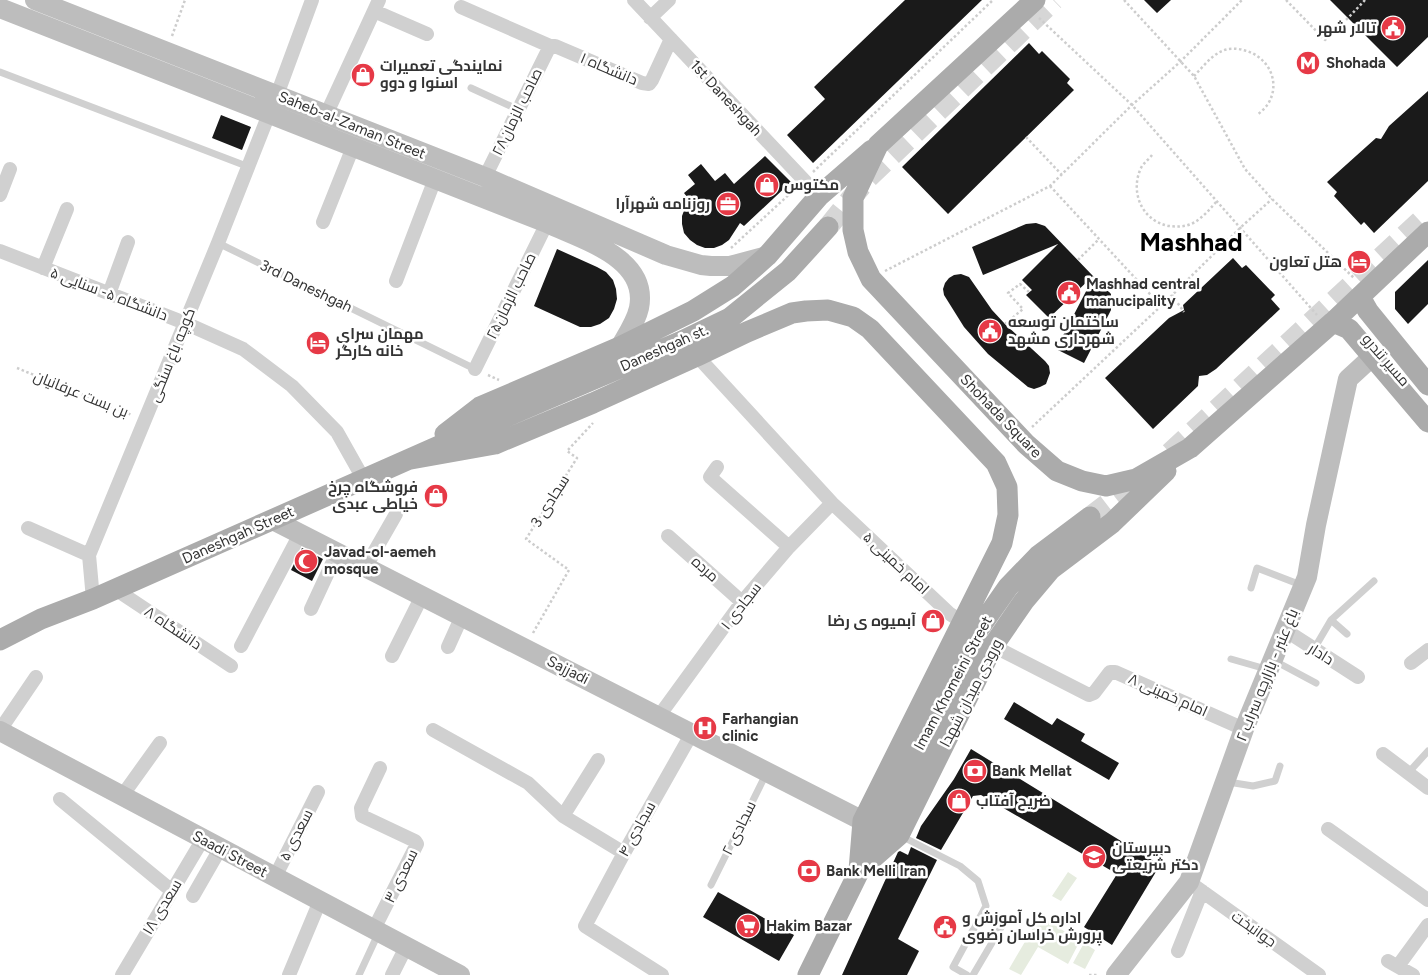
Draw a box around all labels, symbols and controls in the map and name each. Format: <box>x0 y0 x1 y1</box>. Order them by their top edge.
public building icon: تالار شهر <box>1380 15 1406 41</box>
place label: تالار شهر <box>1316 19 1377 37</box>
street label: دانشگاه ۱ <box>578 49 640 89</box>
metro station icon: Shohada <box>1295 50 1321 76</box>
place label: Shohada <box>1326 54 1386 72</box>
street label: 1st Daneshgah <box>686 56 766 140</box>
place label: نمایندگی تعمیرات اسنوا و دوو <box>380 57 502 92</box>
shop icon: نمایندگی تعمیرات اسنوا و دوو <box>350 62 376 88</box>
street label: صاحب الزمان۲۸ <box>488 65 547 159</box>
street label: Saheb-al-Zaman Street <box>276 87 429 163</box>
shop icon: مکتوس <box>754 172 780 198</box>
place label: مکتوس <box>784 176 839 194</box>
office icon: روزنامه شهرآرا <box>715 191 741 217</box>
place label: روزنامه شهرآرا <box>615 195 710 213</box>
district label: Mashhad <box>1139 227 1243 257</box>
hotel icon: هتل تعاون <box>1346 249 1372 275</box>
street label: صاحب الزمان۲۵ <box>482 250 541 343</box>
place label: هتل تعاون <box>1269 253 1342 271</box>
street label: 3rd Daneshgah <box>257 256 355 316</box>
street label: دانشگاه ۵- سنایی ۵ <box>47 263 170 326</box>
place label: Mashhad central manucipality <box>1086 275 1200 310</box>
public building icon: Mashhad central manucipality <box>1056 280 1082 306</box>
street label: کوچه باغ سنگی <box>145 305 201 405</box>
place label: ساختمان توسعه شهرداری مشهد <box>1008 313 1119 348</box>
public building icon: ساختمان توسعه شهرداری مشهد <box>977 318 1003 344</box>
street label: Daneshgah st. <box>617 321 711 375</box>
place label: مهمان سرای خانه کارگر <box>335 325 424 360</box>
hotel icon: مهمان سرای خانه کارگر <box>305 330 331 356</box>
street label: مسیر تندرو <box>1358 330 1414 390</box>
street label: بن بست عرفانیان <box>31 367 131 422</box>
street label: Shohada Square <box>956 370 1046 462</box>
street label: سجادی 3 <box>527 471 574 531</box>
place label: فروشگاه چرخ خیاطی عبدی <box>328 478 418 513</box>
shop icon: فروشگاه چرخ خیاطی عبدی <box>423 483 449 509</box>
street label: Daneshgah Street <box>179 502 297 568</box>
street label: امام خمینی ۵ <box>859 528 933 599</box>
place label: Javad-ol-aemeh mosque <box>324 543 436 578</box>
mosque icon: Javad-ol-aemeh mosque <box>293 548 319 574</box>
street label: مرده <box>688 552 722 586</box>
street label: سجادی ۱ <box>717 579 766 634</box>
street label: دانشگاه ۸ <box>141 602 205 654</box>
street label: باغ عنبر - بازارچه سراب ۲ <box>1232 606 1304 745</box>
shop icon: آبمیوه ی رضا <box>920 608 946 634</box>
place label: آبمیوه ی رضا <box>827 612 916 630</box>
street label: Imam Khomeini Street <box>910 613 996 753</box>
street label: ورودی میدان شهدا <box>936 636 1007 750</box>
street label: دادار <box>1304 639 1337 669</box>
street label: Sajjadi <box>544 652 592 688</box>
street label: امام خمینی ۸ <box>1125 670 1210 721</box>
place label: Farhangian clinic <box>722 710 798 745</box>
hospital icon: Farhangian clinic <box>692 715 718 741</box>
bank icon: Bank Mellat <box>962 758 988 784</box>
place label: Bank Mellat <box>992 762 1072 780</box>
shop icon: ضریح آفتاب <box>946 788 972 814</box>
place label: ضریح آفتاب <box>976 792 1051 811</box>
street label: سجادی ۴ <box>615 798 660 860</box>
street label: سجادی ۲ <box>718 798 761 859</box>
street label: سعدی ۵ <box>275 806 317 864</box>
street label: Saadi Street <box>189 827 271 881</box>
place label: دبیرستان دکتر شریعتی <box>1112 839 1198 874</box>
school or university icon: دبیرستان دکتر شریعتی <box>1081 844 1107 870</box>
street label: سعدی ۳ <box>380 846 423 906</box>
bank icon: Bank Melli Iran <box>796 858 822 884</box>
place label: Bank Melli Iran <box>826 862 926 880</box>
street label: سعدی ۱۸ <box>139 876 186 938</box>
street label: جوانبخت <box>1228 907 1280 951</box>
place label: اداره کل آموزش و پرورش خراسان رضوی <box>962 909 1102 946</box>
supermarket icon: Hakim Bazar <box>735 913 761 939</box>
public building icon: اداره کل آموزش و پرورش خراسان رضوی <box>932 914 958 940</box>
place label: Hakim Bazar <box>766 917 852 935</box>

